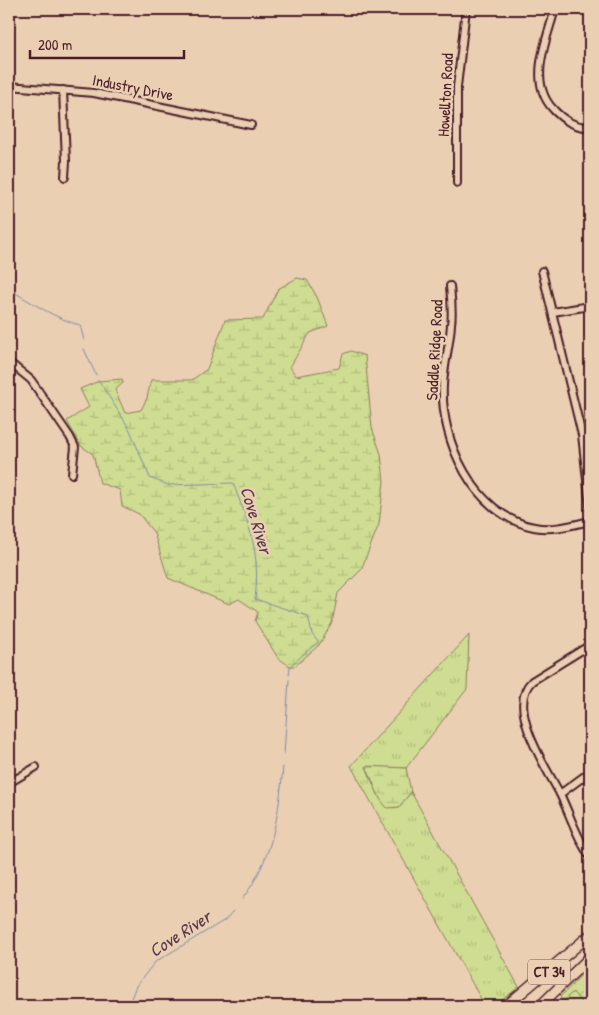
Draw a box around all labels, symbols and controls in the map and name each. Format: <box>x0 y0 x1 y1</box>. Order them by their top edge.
scale bar <box>30 28 184 60</box>
text: 200 m <box>38 34 72 55</box>
street label: Howellton Road <box>432 53 458 137</box>
street label: Industry Drive <box>91 68 176 106</box>
street label: Saddle Ridge Road <box>420 299 448 401</box>
water label: Cove River <box>234 483 279 559</box>
water label: Cove River <box>144 903 217 963</box>
road number: CT 34 <box>528 960 570 984</box>

